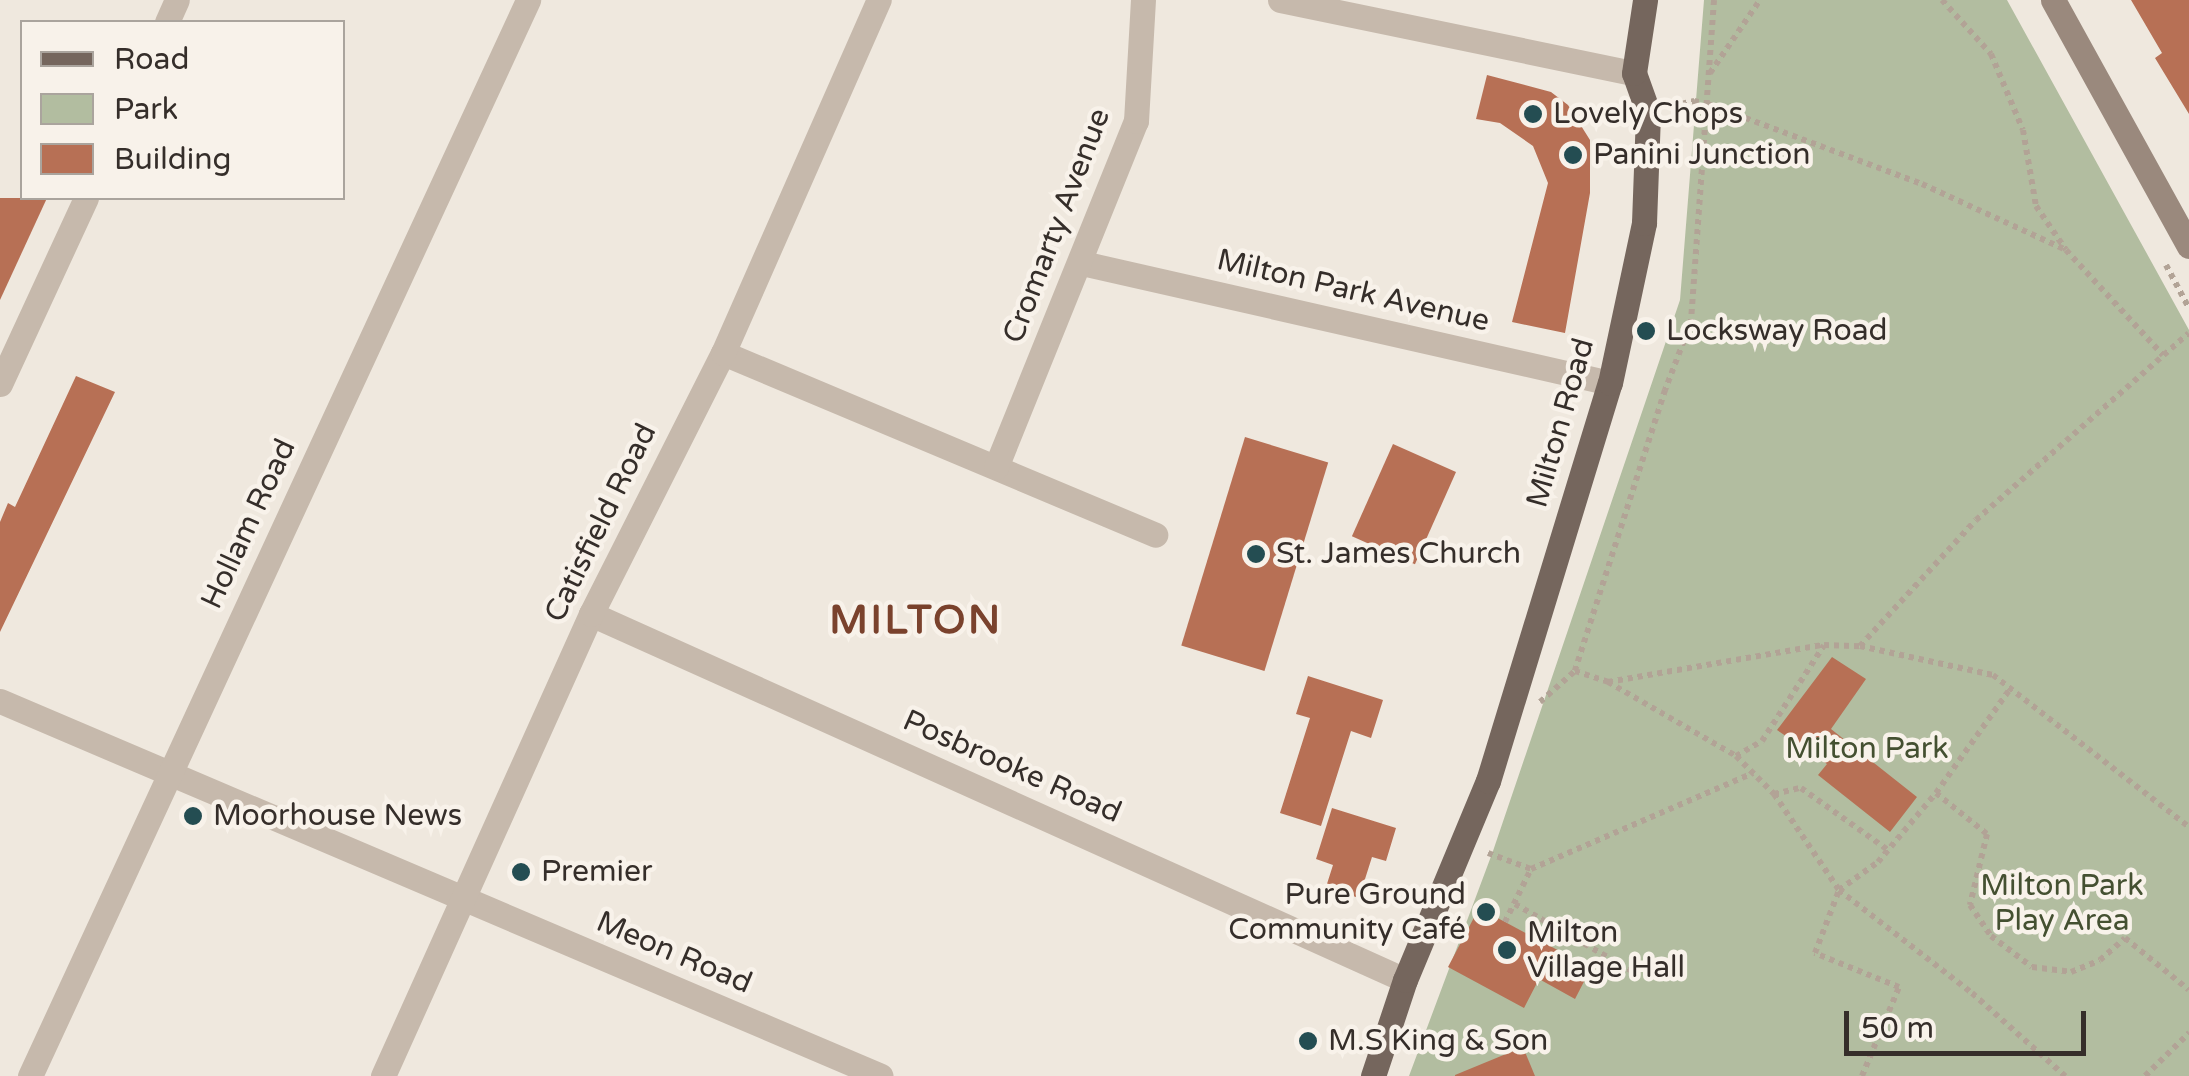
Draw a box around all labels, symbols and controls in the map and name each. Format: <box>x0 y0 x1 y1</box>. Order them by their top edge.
legend <box>20 20 345 200</box>
text: Road <box>114 41 189 78</box>
text: Park <box>114 91 178 128</box>
place label: Lovely Chops <box>1553 96 1743 132</box>
marker: Lovely Chops <box>1522 103 1544 125</box>
street label: Cromarty Avenue <box>996 104 1118 348</box>
place label: Panini Junction <box>1593 137 1810 173</box>
text: Building <box>114 141 231 178</box>
marker: Panini Junction <box>1562 144 1584 166</box>
street label: Milton Park Avenue <box>1213 242 1493 340</box>
place label: Locksway Road <box>1666 313 1887 349</box>
marker: Locksway Road <box>1635 320 1657 342</box>
street label: Milton Road <box>1520 334 1602 512</box>
street label: Catisfield Road <box>537 418 665 628</box>
street label: Hollam Road <box>194 433 304 615</box>
place label: St. James Church <box>1276 536 1521 572</box>
marker: St. James Church <box>1245 543 1267 565</box>
district label: MILTON <box>829 596 1003 644</box>
street label: Posbrooke Road <box>897 703 1127 831</box>
park label: Milton Park <box>1785 731 1949 767</box>
place label: Moorhouse News <box>213 798 462 834</box>
marker: Moorhouse News <box>182 805 204 827</box>
place label: Premier <box>541 854 652 890</box>
marker: Premier <box>510 861 532 883</box>
park label: Milton Park Play Area <box>1980 868 2144 938</box>
place label: Pure Ground Community Café <box>1228 877 1466 948</box>
marker: Pure Ground Community Café <box>1475 901 1497 923</box>
street label: Meon Road <box>591 904 757 1002</box>
place label: Milton Village Hall <box>1527 915 1685 986</box>
marker: Milton Village Hall <box>1496 939 1518 961</box>
scale bar <box>1849 991 2092 1053</box>
text: 50 m <box>1861 1010 1934 1047</box>
place label: M.S King & Son <box>1328 1023 1548 1059</box>
marker: M.S King & Son <box>1297 1030 1319 1052</box>

